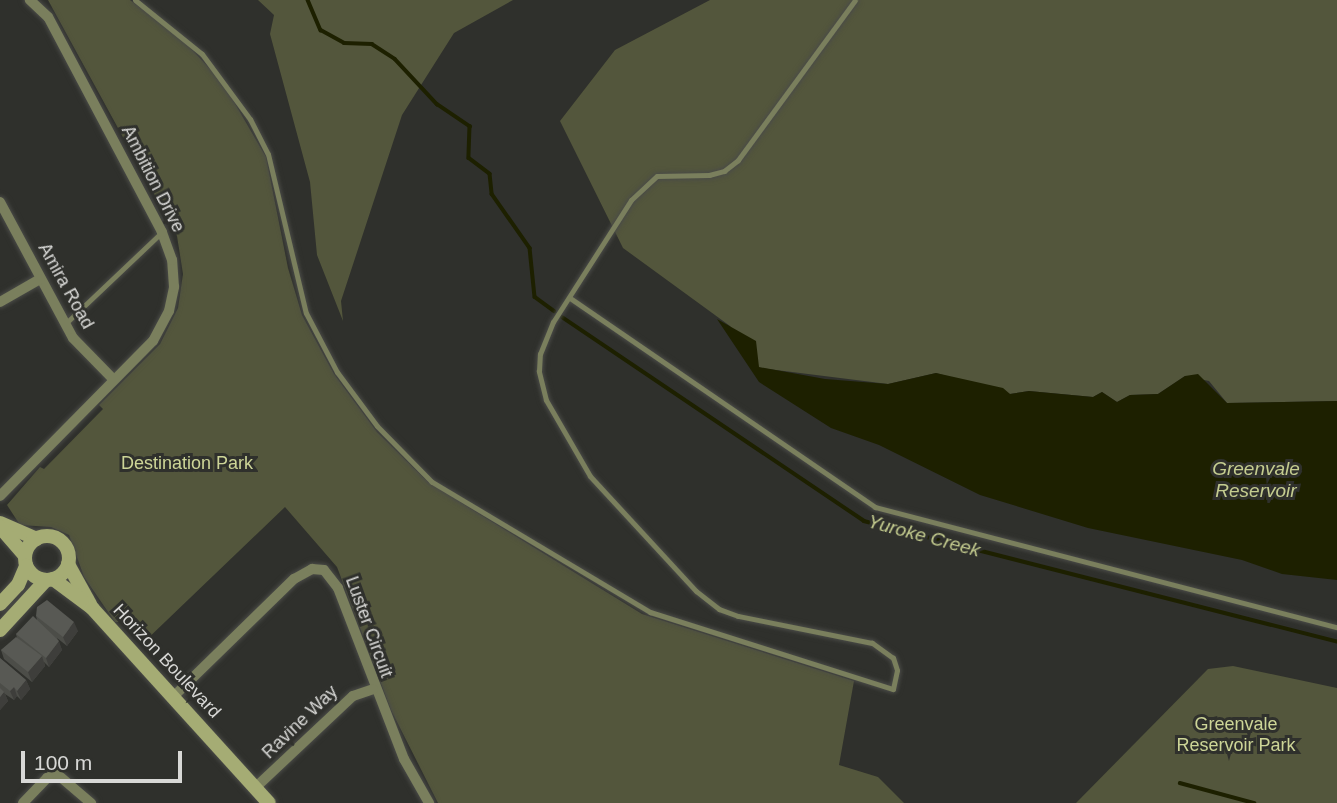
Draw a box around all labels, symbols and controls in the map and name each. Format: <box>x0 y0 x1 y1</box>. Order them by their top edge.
street label: Ambition Drive <box>117 122 189 236</box>
street label: Amira Road <box>34 239 98 333</box>
park label: Destination Park <box>121 452 253 474</box>
water label: Greenvale Reservoir <box>1212 458 1300 502</box>
water label: Yuroke Creek <box>865 510 983 562</box>
street label: Luster Circuit <box>341 573 397 681</box>
street label: Horizon Boulevard <box>109 599 225 723</box>
street label: Ravine Way <box>258 681 342 763</box>
park label: Greenvale Reservoir Park <box>1176 714 1296 756</box>
scale bar <box>24 736 186 780</box>
text: 100 m <box>34 751 92 774</box>

